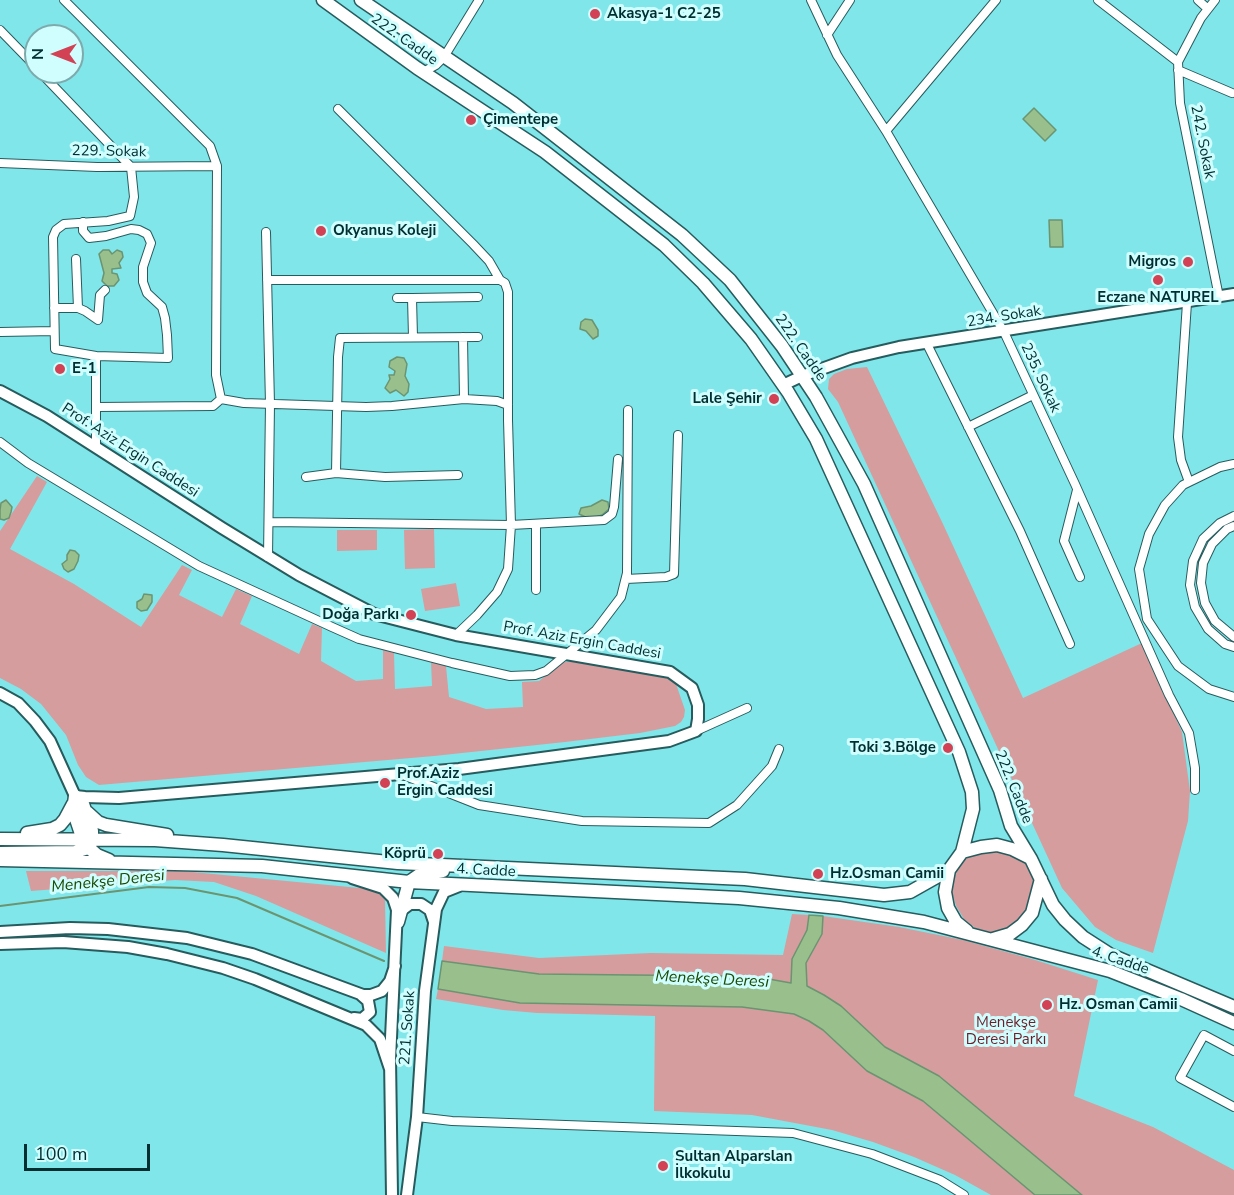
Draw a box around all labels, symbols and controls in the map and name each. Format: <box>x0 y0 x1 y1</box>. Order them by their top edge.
place label: Akasya-1 C2-25 <box>607 5 721 23</box>
marker: Akasya-1 C2-25 <box>588 7 602 21</box>
street label: 222. Cadde <box>367 10 441 70</box>
north arrow <box>24 24 84 84</box>
text: N <box>27 48 49 60</box>
street label: 242. Sokak <box>1186 104 1218 180</box>
place label: Çimentepe <box>483 111 558 129</box>
marker: Çimentepe <box>464 113 478 127</box>
street label: 229. Sokak <box>71 142 147 162</box>
place label: Okyanus Koleji <box>333 222 436 240</box>
marker: Okyanus Koleji <box>314 224 328 238</box>
place label: Migros <box>1128 253 1176 271</box>
marker: Migros <box>1181 255 1195 269</box>
marker: Eczane NATUREL <box>1151 273 1165 287</box>
place label: Eczane NATUREL <box>1097 289 1219 307</box>
street label: 234. Sokak <box>966 302 1042 332</box>
street label: 222. Cadde <box>770 311 830 385</box>
street label: 235. Sokak <box>1016 340 1064 416</box>
place label: E-1 <box>72 360 96 378</box>
marker: E-1 <box>53 362 67 376</box>
place label: Lale Şehir <box>692 390 762 408</box>
marker: Lale Şehir <box>767 392 781 406</box>
street label: Prof. Aziz Ergin Caddesi <box>58 400 202 502</box>
place label: Doğa Parkı <box>322 606 399 624</box>
marker: Doğa Parkı <box>404 608 418 622</box>
street label: Prof. Aziz Ergin Caddesi <box>502 618 662 664</box>
place label: Toki 3.Bölge <box>850 739 936 757</box>
marker: Toki 3.Bölge <box>941 741 955 755</box>
street label: 222. Cadde <box>990 748 1036 826</box>
place label: Prof.Aziz Ergin Caddesi <box>397 765 493 800</box>
marker: Prof.Aziz Ergin Caddesi <box>378 776 392 790</box>
place label: Köprü <box>384 845 426 863</box>
marker: Köprü <box>431 847 445 861</box>
street label: 4. Cadde <box>456 860 516 882</box>
place label: Hz.Osman Camii <box>830 865 944 883</box>
water label: Menekşe Deresi <box>50 866 166 898</box>
marker: Hz.Osman Camii <box>811 867 825 881</box>
street label: 4. Cadde <box>1089 943 1151 979</box>
water label: Menekşe Deresi <box>655 967 769 993</box>
street label: 221. Sokak <box>396 990 420 1066</box>
place label: Hz. Osman Camii <box>1059 996 1178 1014</box>
marker: Hz. Osman Camii <box>1040 998 1054 1012</box>
park label: Menekşe Deresi Parkı <box>966 1014 1046 1049</box>
scale bar <box>27 1132 153 1170</box>
text: 100 m <box>35 1142 87 1166</box>
place label: Sultan Alparslan İlkokulu <box>675 1148 793 1183</box>
marker: Sultan Alparslan İlkokulu <box>656 1159 670 1173</box>

